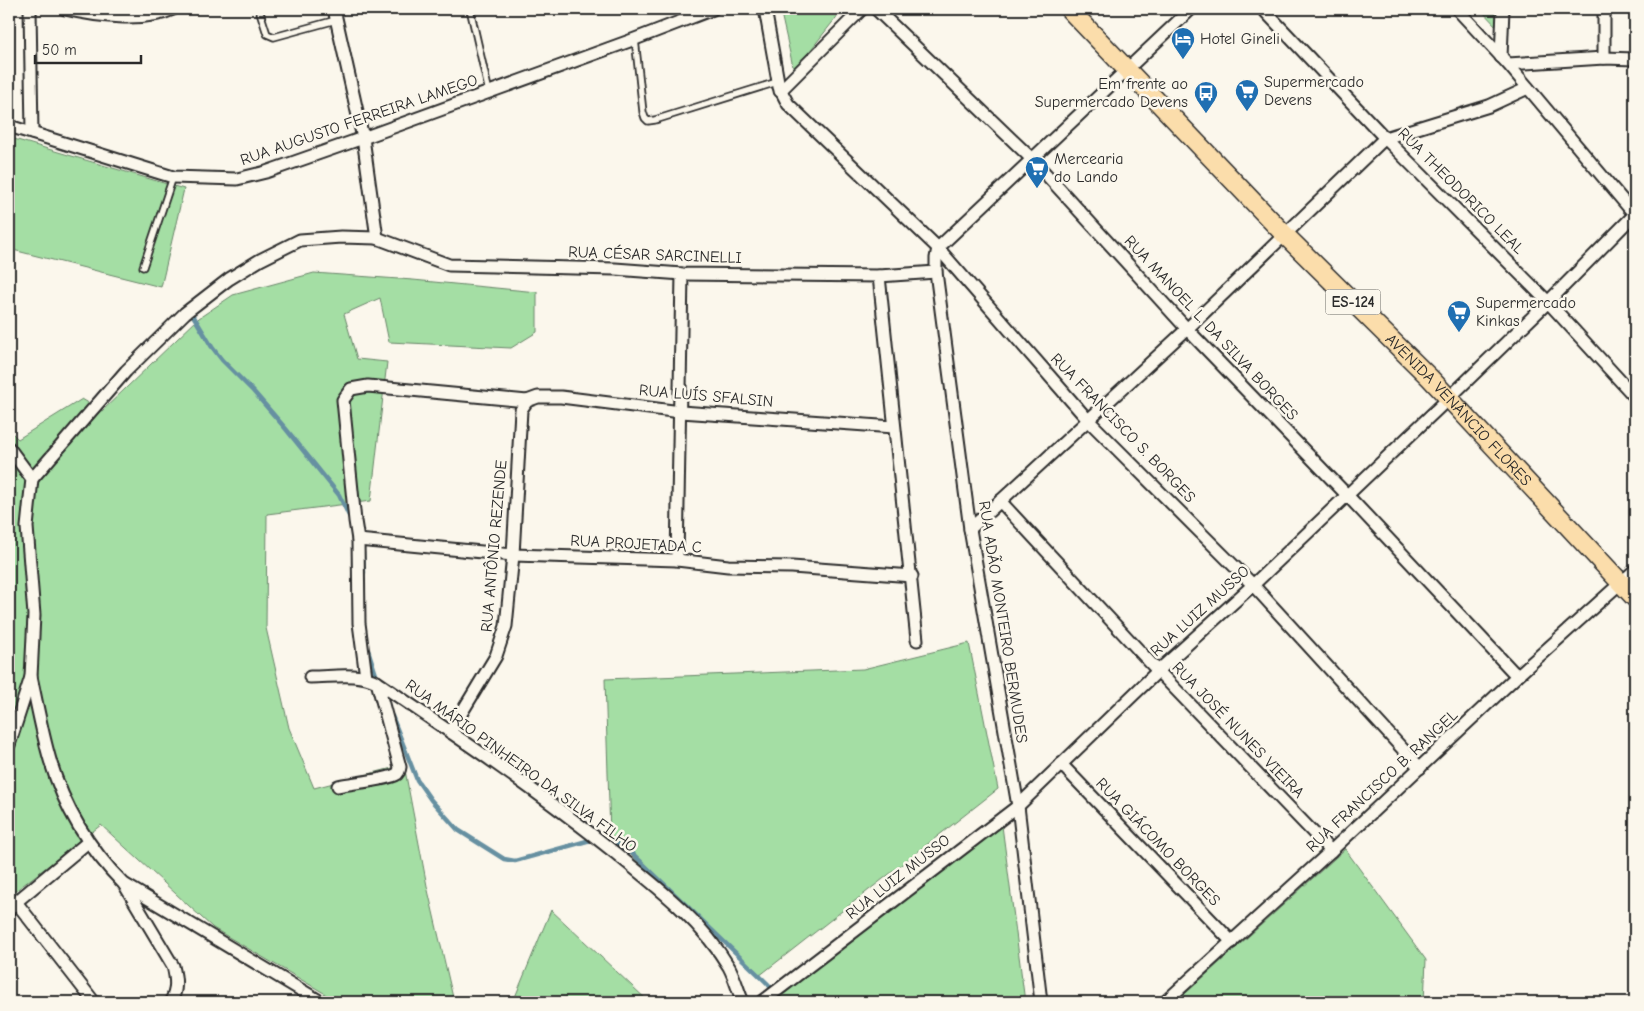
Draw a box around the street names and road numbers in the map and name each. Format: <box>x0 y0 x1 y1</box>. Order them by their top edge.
street label: RUA AUGUSTO FERREIRA LAMEGO <box>238 71 480 169</box>
street label: RUA THEODORICO LEAL <box>1394 124 1528 258</box>
street label: RUA MANOEL L. DA SILVA BORGES <box>1121 232 1302 424</box>
street label: RUA CÉSAR SARCINELLI <box>568 242 742 267</box>
road number: ES-124 <box>1326 290 1380 314</box>
street label: AVENIDA VENÂNCIO FLORES <box>1382 330 1535 490</box>
street label: RUA FRANCISCO S. BORGES <box>1047 350 1199 506</box>
street label: RUA LUÍS SFALSIN <box>638 380 774 411</box>
street label: RUA ANTÔNIO REZENDE <box>477 459 511 633</box>
street label: RUA ADÃO MONTEIRO BERMUDES <box>975 500 1031 745</box>
street label: RUA PROJETADA C <box>570 532 702 556</box>
street label: RUA LUIZ MUSSO <box>1147 562 1253 660</box>
street label: RUA JOSÉ NUNES VIEIRA <box>1168 658 1308 802</box>
street label: RUA MÁRIO PINHEIRO DA SILVA FILHO <box>402 675 641 856</box>
street label: RUA FRANCISCO B. RANGEL <box>1303 706 1461 856</box>
street label: RUA GIÁCOMO BORGES <box>1092 774 1225 910</box>
street label: RUA LUIZ MUSSO <box>842 831 954 923</box>

